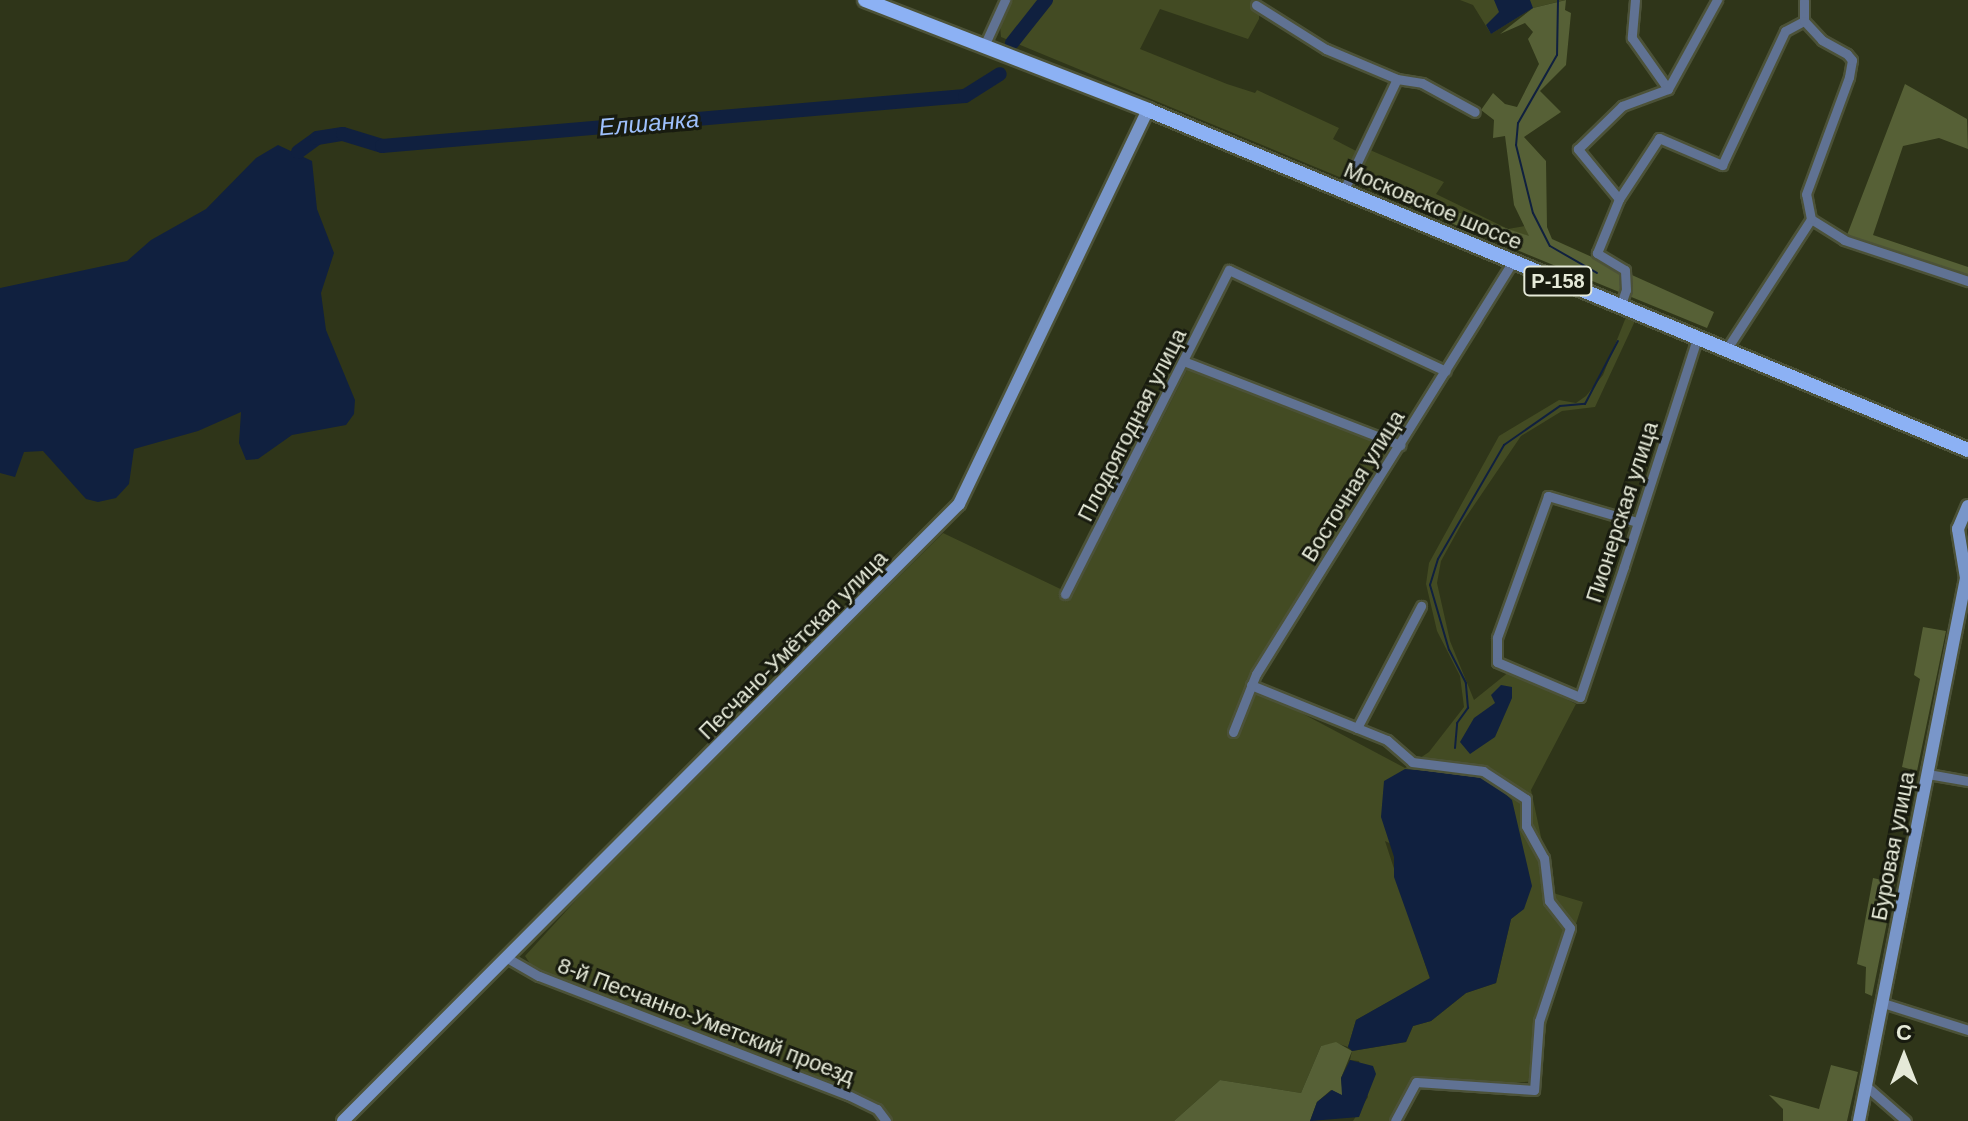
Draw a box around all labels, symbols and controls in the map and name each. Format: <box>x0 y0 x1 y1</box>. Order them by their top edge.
water label: Елшанка <box>598 104 700 142</box>
street label: Московское шоссе <box>1340 157 1526 255</box>
road number: Р-158 <box>1522 265 1594 297</box>
street label: Плодоягодная улица <box>1072 324 1192 526</box>
street label: Восточная улица <box>1296 405 1410 567</box>
street label: Пионерская улица <box>1580 418 1664 606</box>
street label: Песчано-Умётская улица <box>693 545 893 745</box>
street label: Буровая улица <box>1866 769 1920 923</box>
street label: 8-й Песчанно-Уметский проезд <box>554 952 858 1090</box>
north arrow <box>1864 1017 1944 1097</box>
text: С <box>1896 1020 1912 1045</box>

